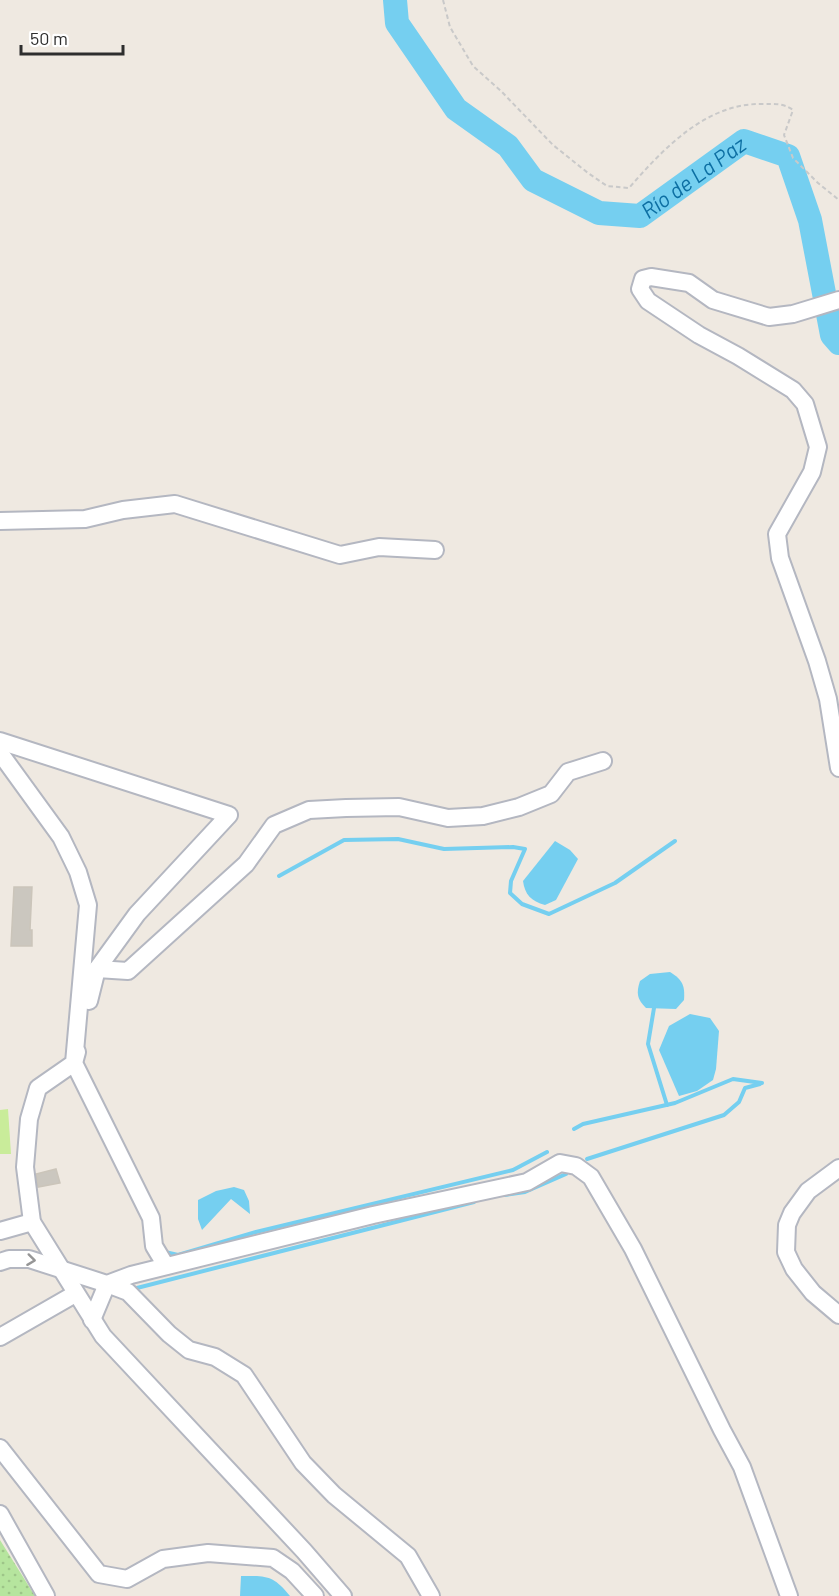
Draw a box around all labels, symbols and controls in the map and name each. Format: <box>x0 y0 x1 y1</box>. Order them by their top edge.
scale bar <box>21 18 123 56</box>
text: 50 m <box>30 27 68 49</box>
water label: Río de La Paz <box>635 130 750 223</box>
one-way arrow <box>26 1254 35 1266</box>

